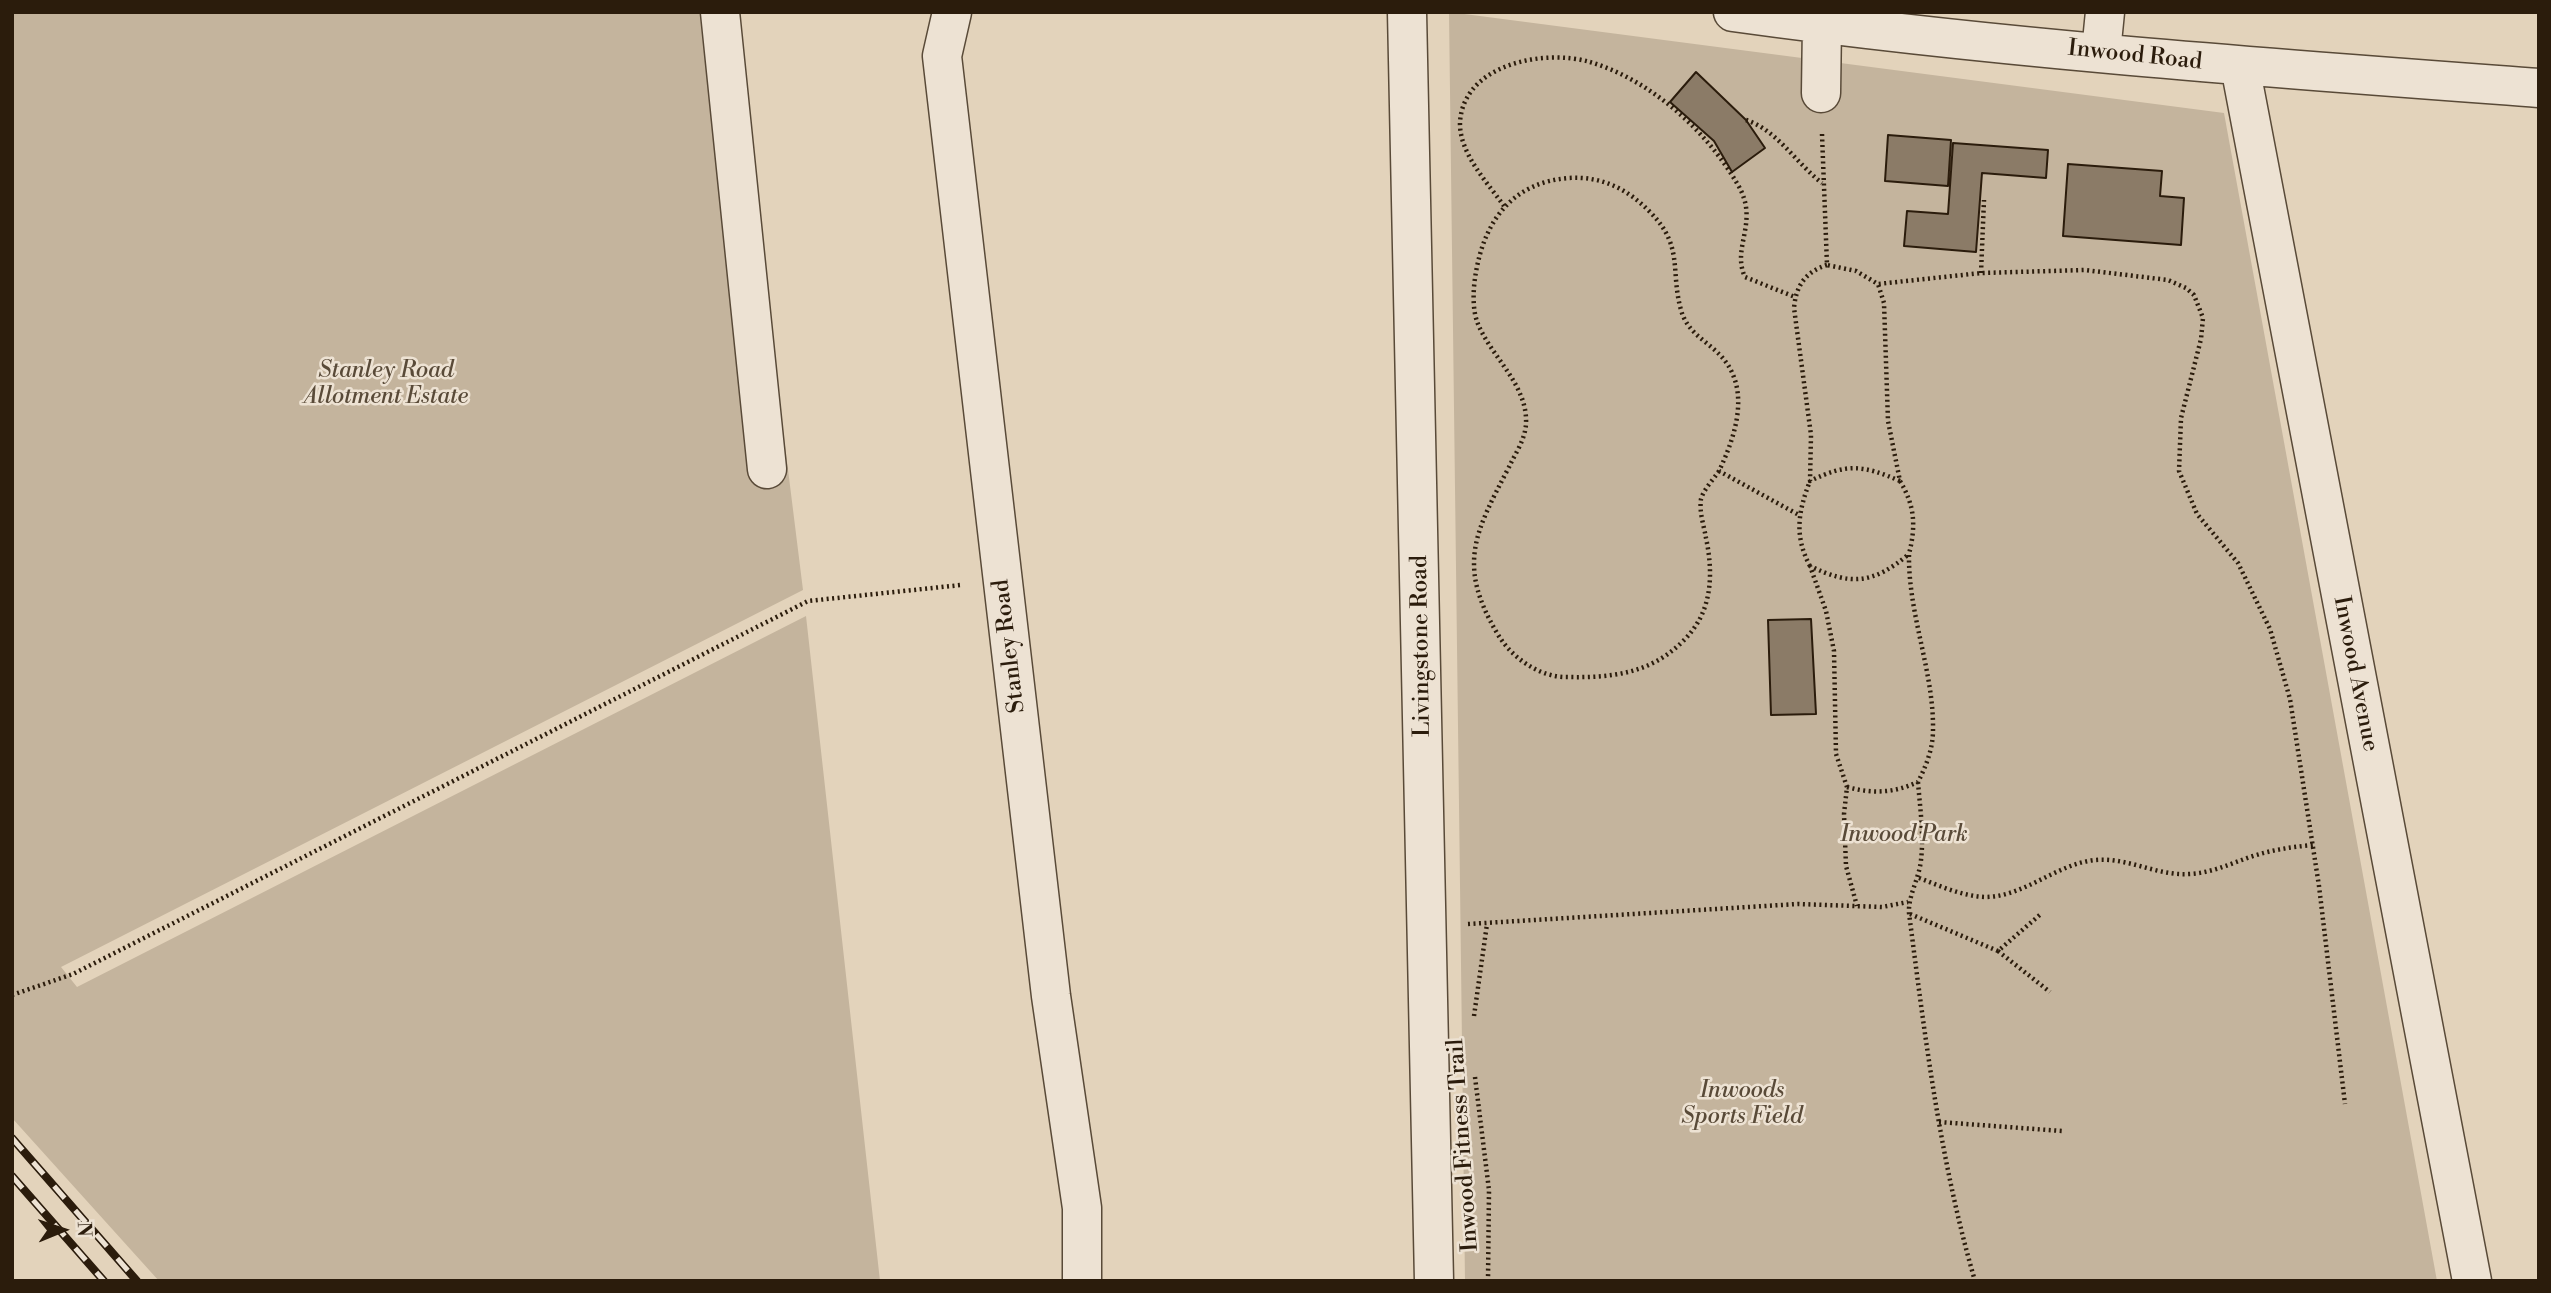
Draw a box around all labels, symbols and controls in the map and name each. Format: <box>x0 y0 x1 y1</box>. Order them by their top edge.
street label: Inwood Road <box>2066 35 2204 77</box>
park label: Stanley Road Allotment Estate <box>304 357 468 411</box>
street label: Livingstone Road <box>1407 555 1437 737</box>
street label: Stanley Road <box>988 577 1032 715</box>
street label: Inwood Avenue <box>2326 594 2384 754</box>
park label: Inwood Park <box>1840 821 1968 849</box>
street label: Inwood Fitness Trail <box>1443 1038 1485 1252</box>
park label: Inwoods Sports Field <box>1681 1077 1803 1131</box>
north arrow <box>28 1195 98 1265</box>
text: N <box>72 1221 96 1237</box>

